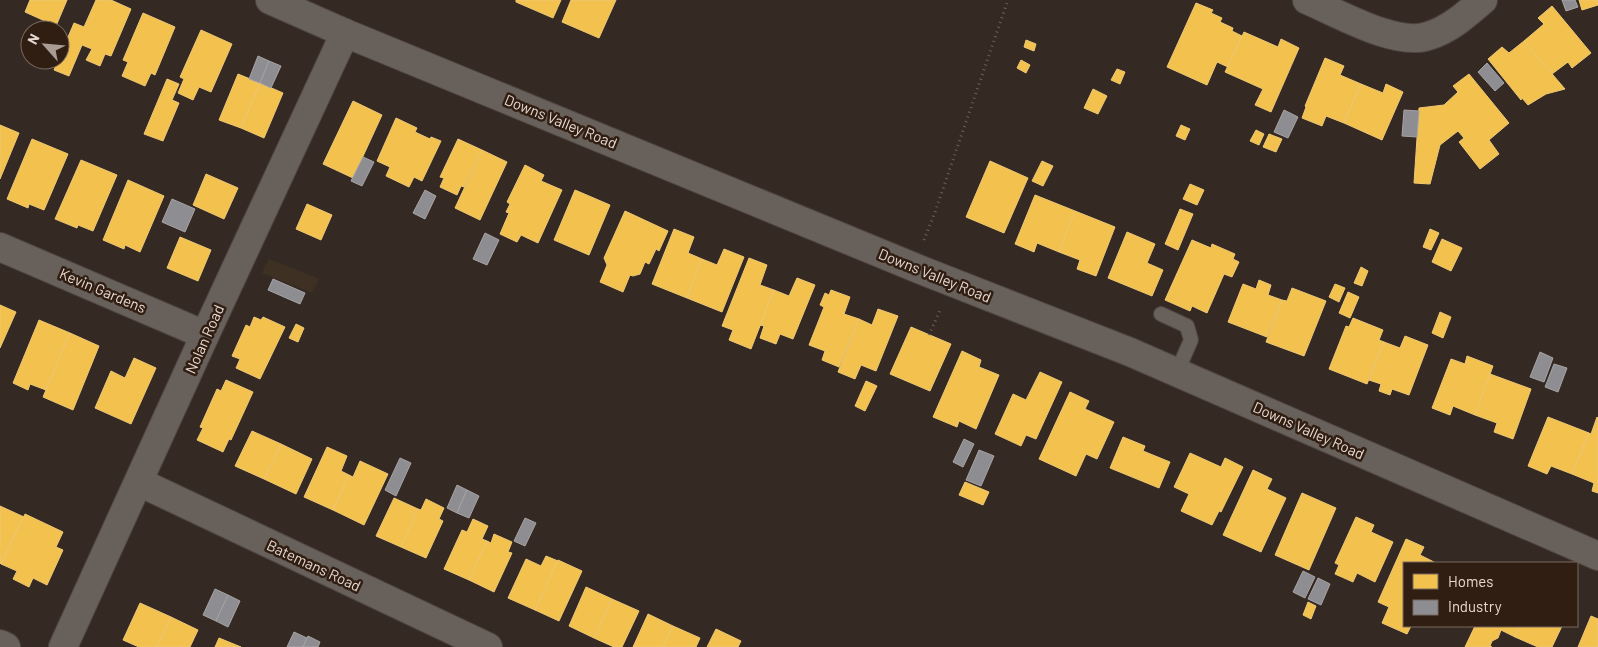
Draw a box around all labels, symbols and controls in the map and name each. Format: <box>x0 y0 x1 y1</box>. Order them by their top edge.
north arrow <box>20 20 70 70</box>
text: N <box>23 31 43 47</box>
street label: Downs Valley Road <box>502 90 620 152</box>
street label: Downs Valley Road <box>876 244 994 306</box>
street label: Kevin Gardens <box>57 264 149 316</box>
street label: Nolan Road <box>181 302 227 376</box>
street label: Downs Valley Road <box>1251 397 1367 463</box>
street label: Batemans Road <box>264 535 364 595</box>
legend <box>1403 562 1578 627</box>
text: Homes <box>1448 572 1493 590</box>
text: Industry <box>1448 597 1502 615</box>

